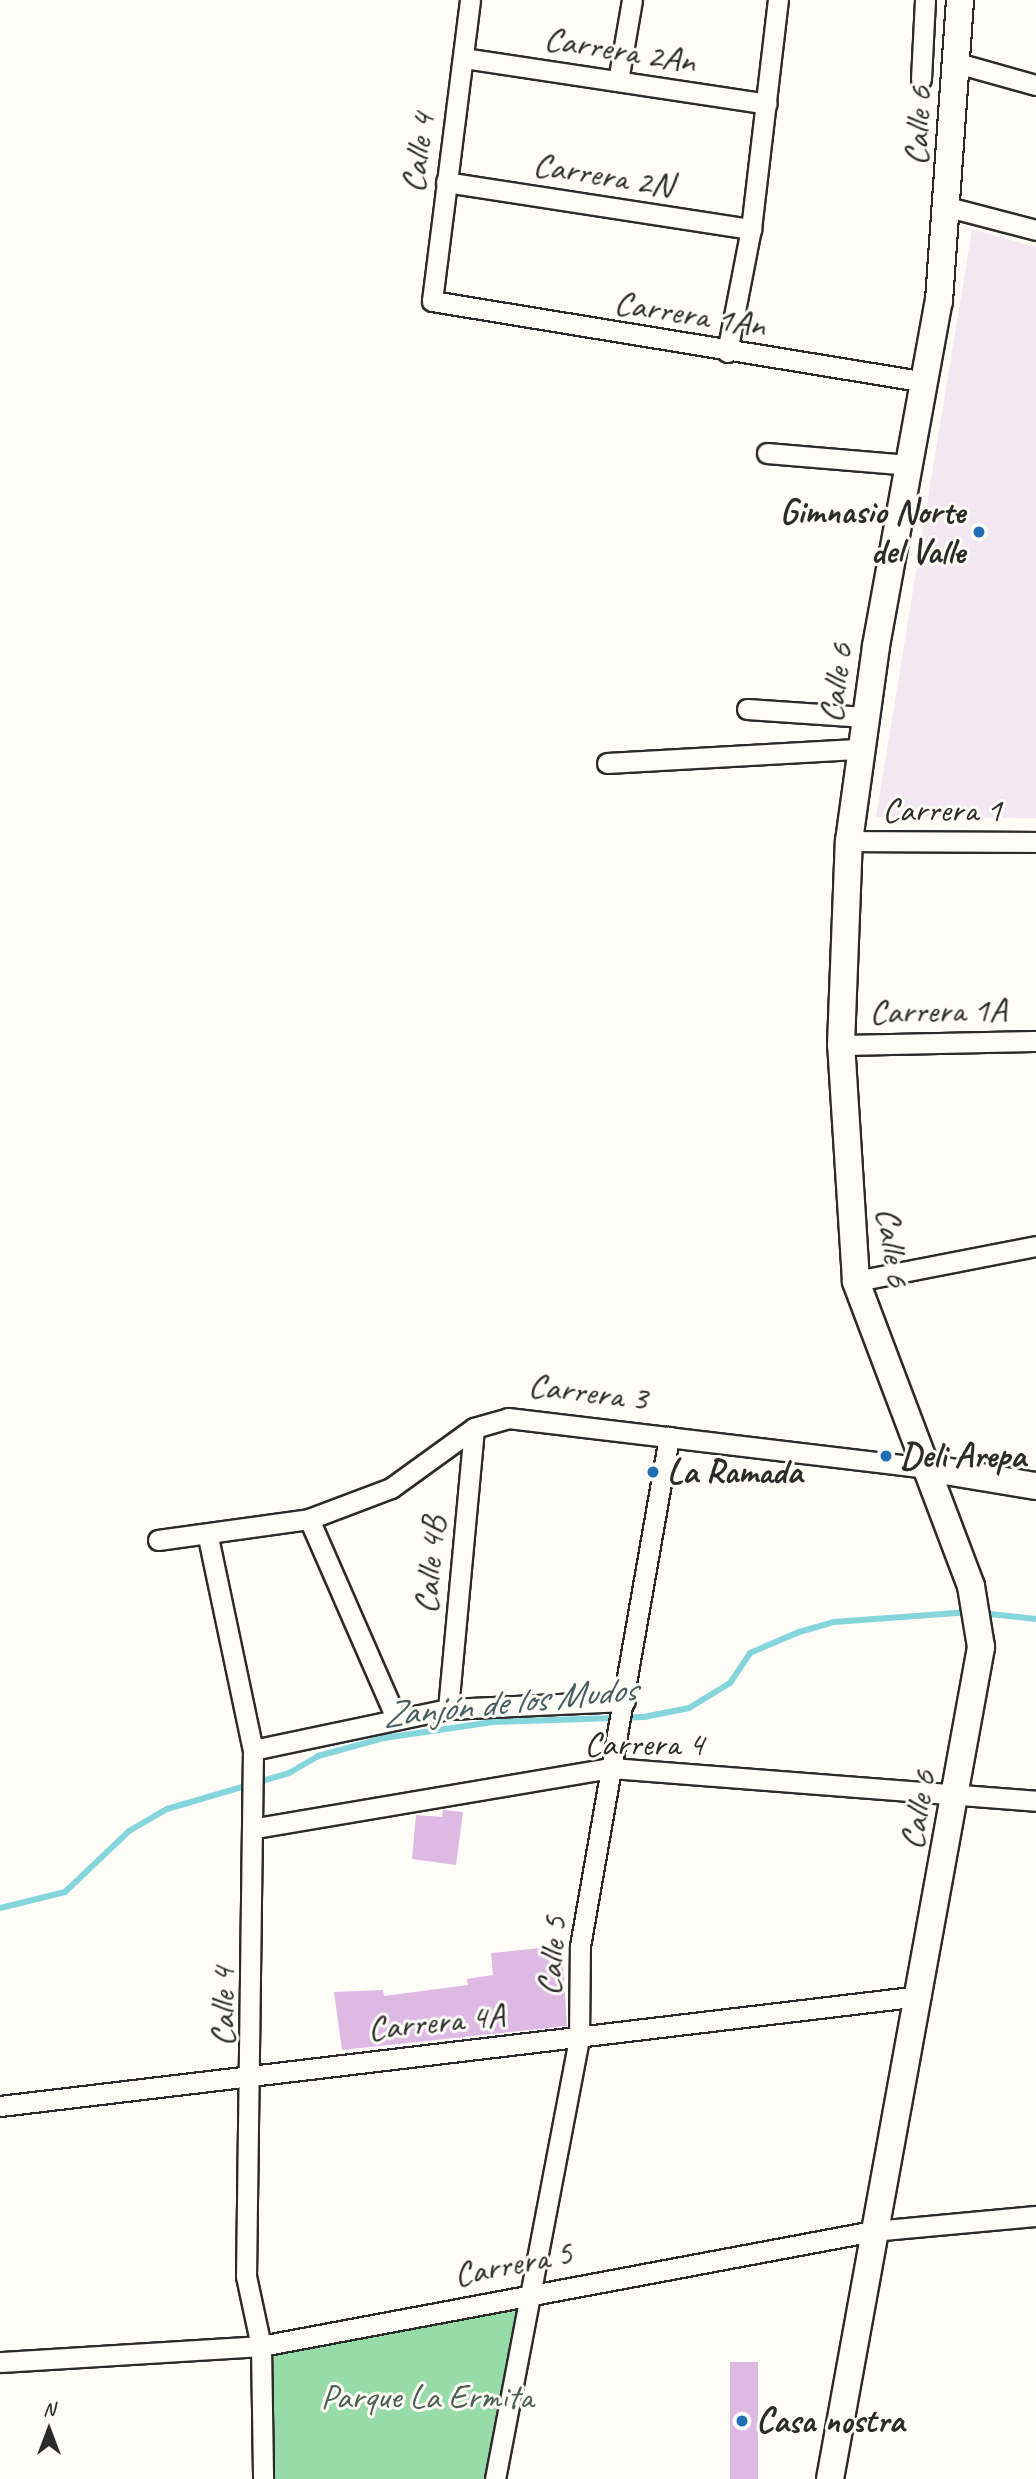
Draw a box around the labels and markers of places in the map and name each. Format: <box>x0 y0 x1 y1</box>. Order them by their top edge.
place label: Gimnasio Norte del Valle <box>780 491 965 573</box>
marker: Gimnasio Norte del Valle <box>971 524 987 540</box>
place label: Deli Arepa <box>900 1435 1024 1477</box>
marker: Deli Arepa <box>878 1448 894 1464</box>
place label: La Ramada <box>667 1451 803 1493</box>
marker: La Ramada <box>645 1464 661 1480</box>
place label: Casa nostra <box>756 2400 903 2442</box>
marker: Casa nostra <box>734 2413 750 2429</box>

